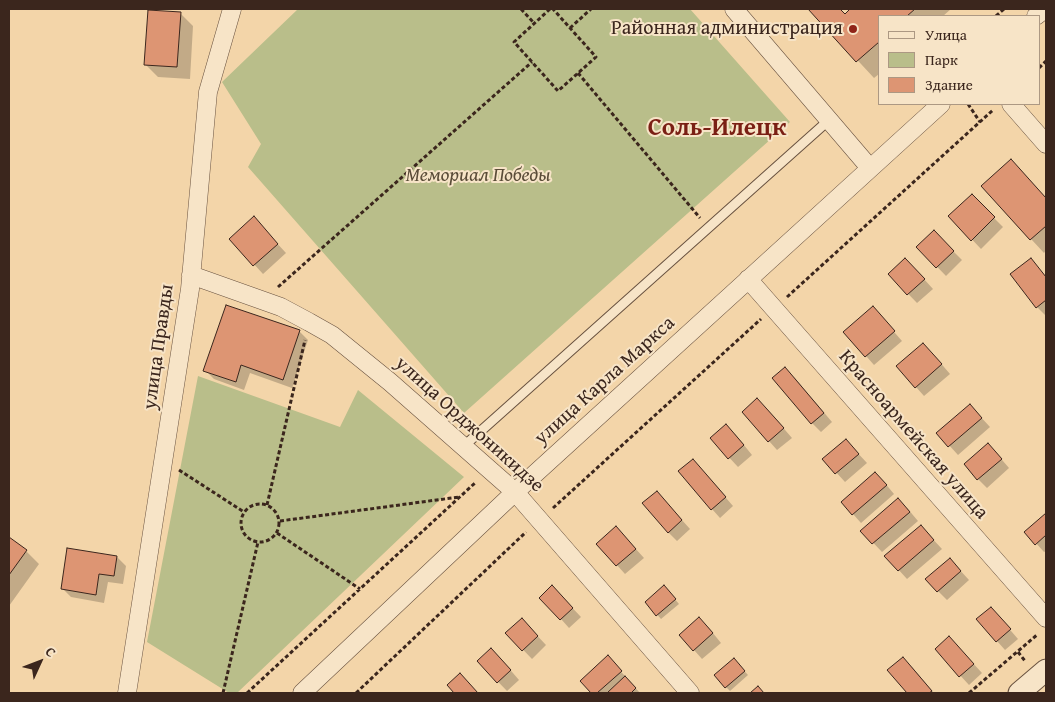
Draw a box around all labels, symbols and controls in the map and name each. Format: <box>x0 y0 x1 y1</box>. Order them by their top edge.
legend <box>878 15 1040 105</box>
place label: Районная администрация <box>611 17 843 41</box>
marker: Районная администрация <box>847 23 859 35</box>
text: Улица <box>925 24 967 45</box>
text: Парк <box>925 49 958 70</box>
text: Здание <box>925 74 973 95</box>
district label: Соль-Илецк <box>648 114 786 144</box>
park label: Мемориал Победы <box>405 164 551 188</box>
street label: улица Правды <box>138 283 180 411</box>
street label: улица Карла Маркса <box>530 312 680 450</box>
street label: Красноармейская улица <box>833 345 993 525</box>
street label: улица Орджоникидзе <box>390 352 548 498</box>
north arrow <box>15 637 65 687</box>
text: С <box>41 642 61 661</box>

